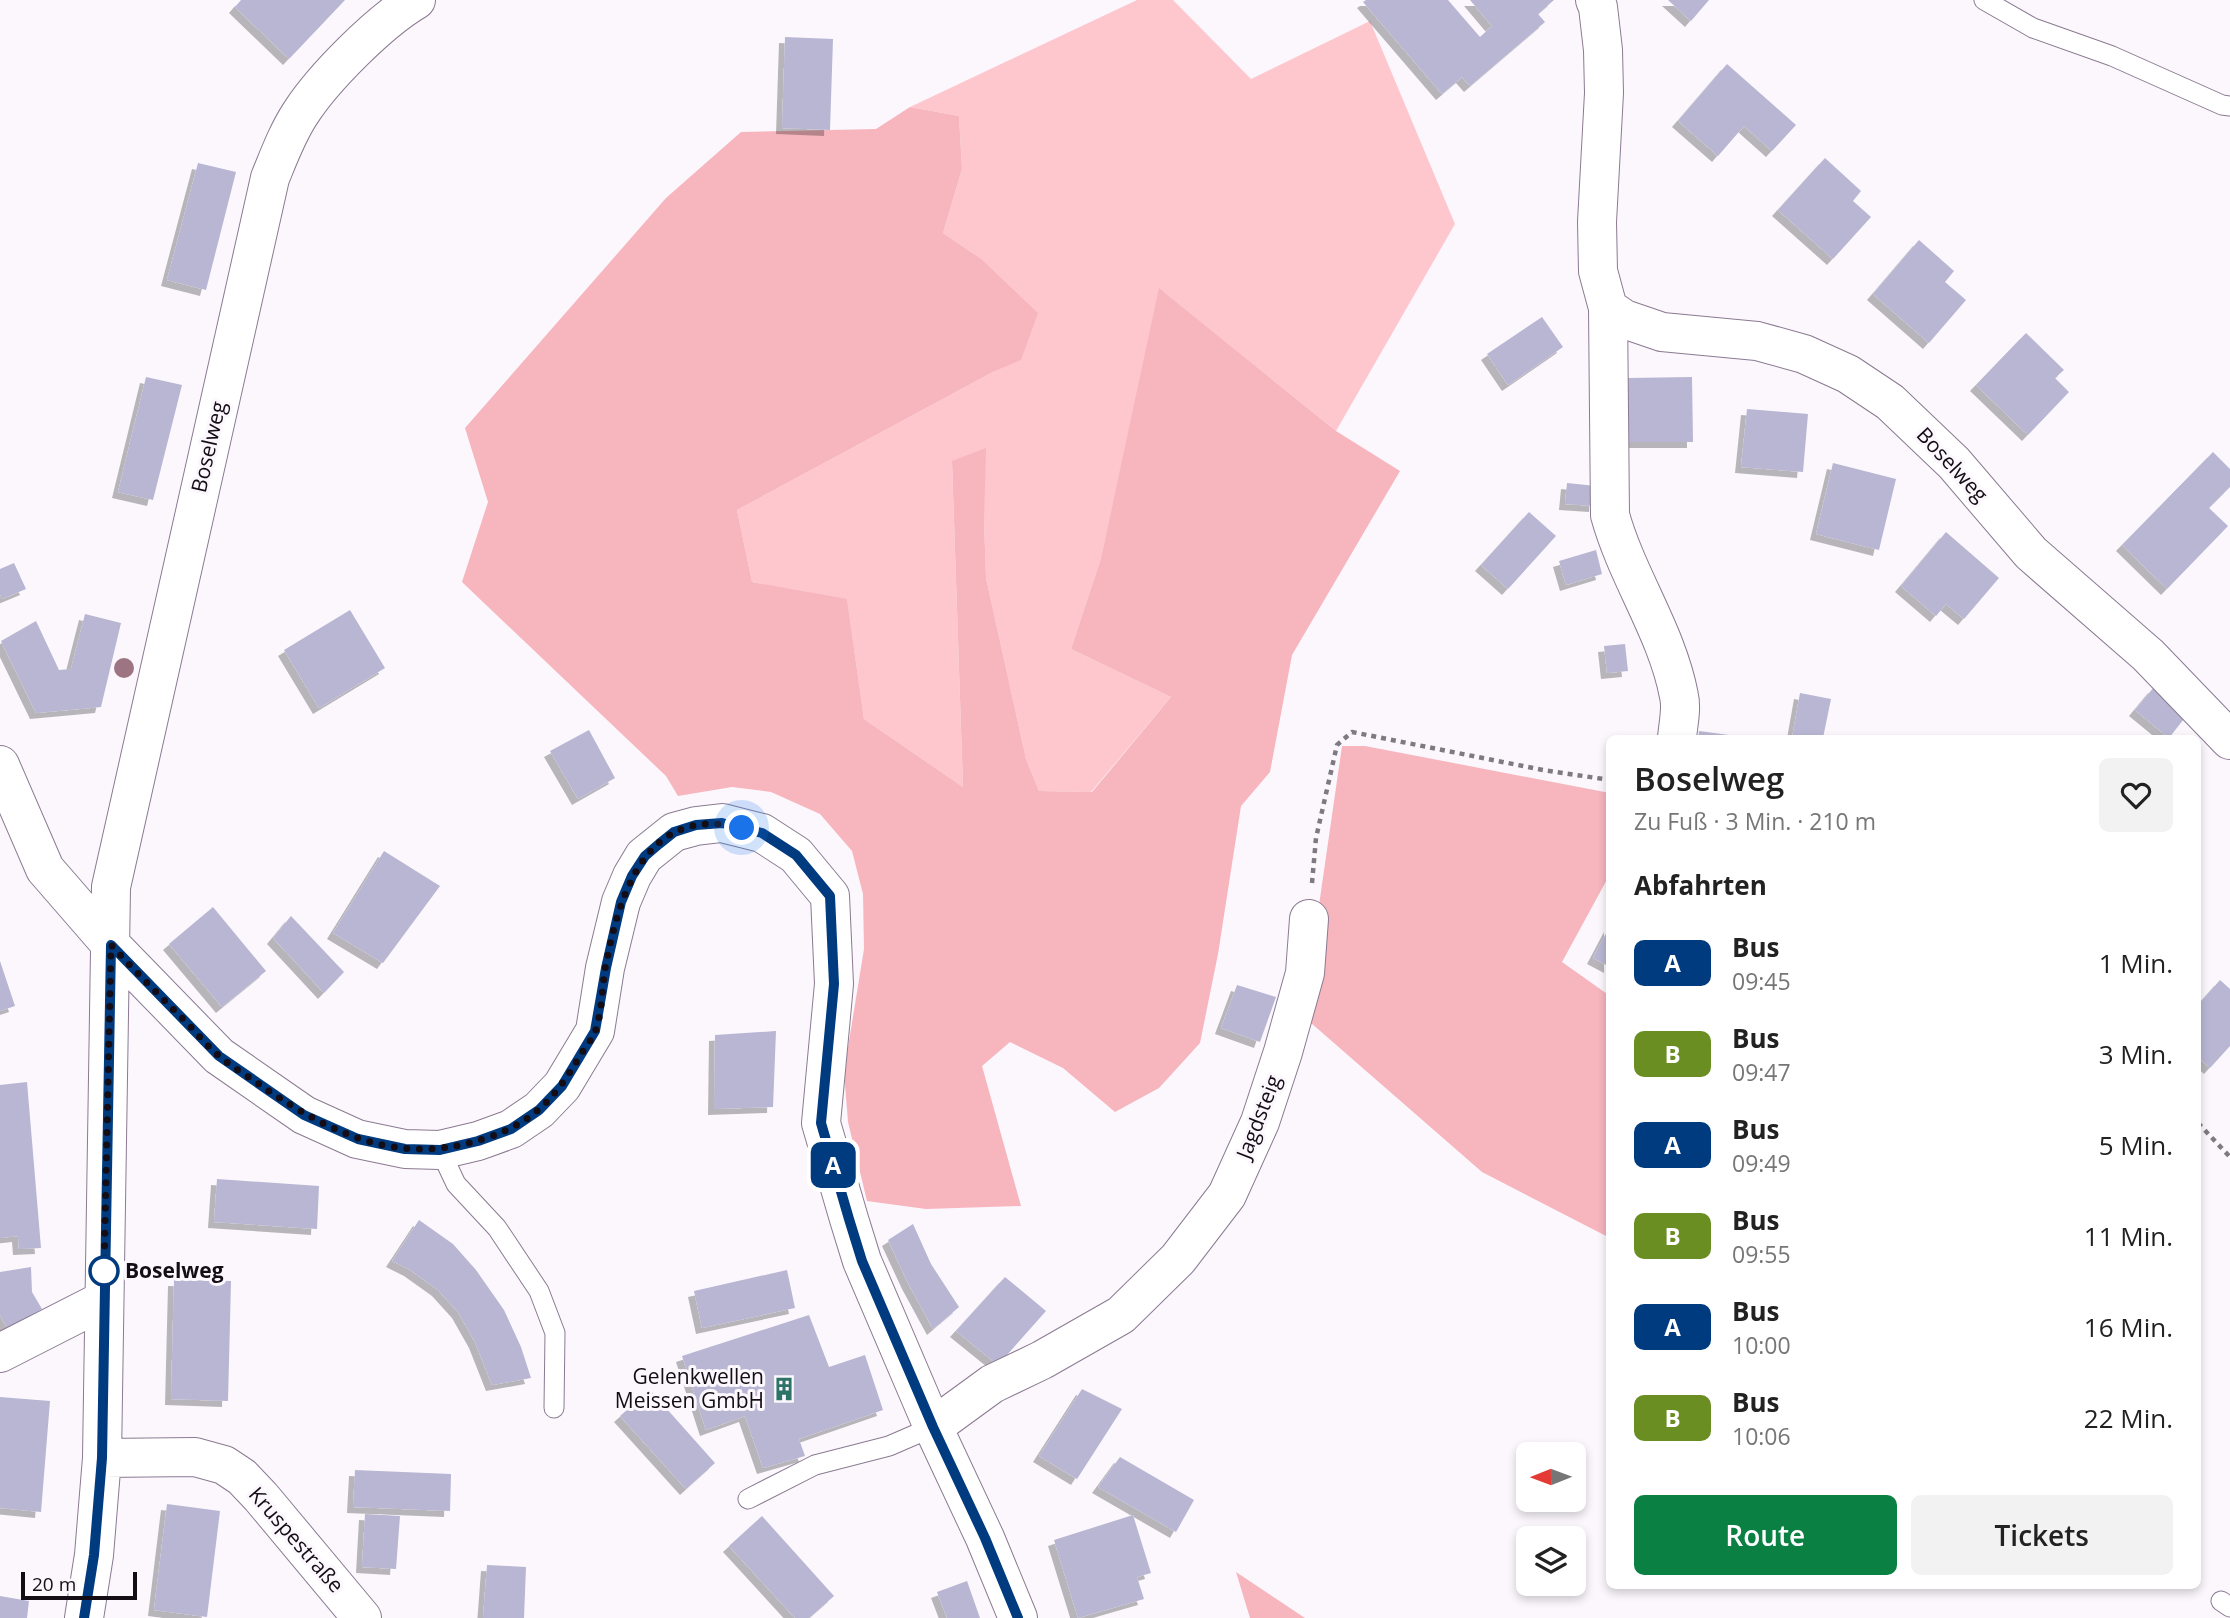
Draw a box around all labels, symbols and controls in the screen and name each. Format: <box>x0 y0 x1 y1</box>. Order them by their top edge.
street label: Boselweg <box>184 398 232 495</box>
street label: Boselweg <box>1911 421 1995 508</box>
text: Boselweg <box>1634 756 1784 801</box>
button: heart <box>2099 758 2173 832</box>
text: Zu Fuß · 3 Min. · 210 m <box>1634 805 1876 837</box>
your location <box>724 810 759 845</box>
text: Abfahrten <box>1634 867 1767 903</box>
text: Bus <box>1732 929 1779 965</box>
text: 1 Min. <box>2099 945 2173 981</box>
text: A <box>1664 946 1681 979</box>
text: 09:45 <box>1732 965 1791 997</box>
text: Bus <box>1732 1020 1779 1056</box>
text: 3 Min. <box>2099 1036 2173 1072</box>
text: B <box>1664 1037 1681 1070</box>
text: 09:47 <box>1732 1056 1791 1088</box>
street label: Jagdsteig <box>1229 1071 1287 1164</box>
text: Bus <box>1732 1111 1779 1147</box>
text: 5 Min. <box>2099 1127 2173 1163</box>
text: A <box>1664 1128 1681 1161</box>
line badge: A <box>810 1142 856 1188</box>
text: 09:49 <box>1732 1147 1791 1179</box>
text: A <box>825 1148 841 1181</box>
text: Bus <box>1732 1202 1779 1238</box>
text: 11 Min. <box>2084 1218 2173 1254</box>
text: B <box>1664 1219 1681 1252</box>
text: 09:55 <box>1732 1238 1791 1270</box>
marker: Boselweg <box>89 1256 119 1286</box>
place label: Boselweg <box>125 1256 224 1284</box>
text: Bus <box>1732 1293 1779 1329</box>
text: 16 Min. <box>2084 1309 2173 1345</box>
text: A <box>1664 1310 1681 1343</box>
text: 10:00 <box>1732 1329 1791 1361</box>
place label: Gelenkwellen Meissen GmbH <box>615 1362 764 1414</box>
building icon: Gelenkwellen Meissen GmbH <box>770 1375 798 1403</box>
text: Bus <box>1732 1384 1779 1420</box>
text: 22 Min. <box>2084 1400 2173 1436</box>
text: B <box>1664 1401 1681 1434</box>
text: 10:06 <box>1732 1420 1791 1452</box>
north arrow <box>1516 1442 1586 1512</box>
map controls <box>1516 1442 1586 1596</box>
street label: Kruspestraße <box>243 1481 350 1598</box>
button: Route <box>1634 1495 1897 1575</box>
button: Tickets <box>1911 1495 2173 1575</box>
button: layers <box>1516 1526 1586 1596</box>
scale bar <box>21 1569 136 1601</box>
text: 20 m <box>32 1571 76 1597</box>

